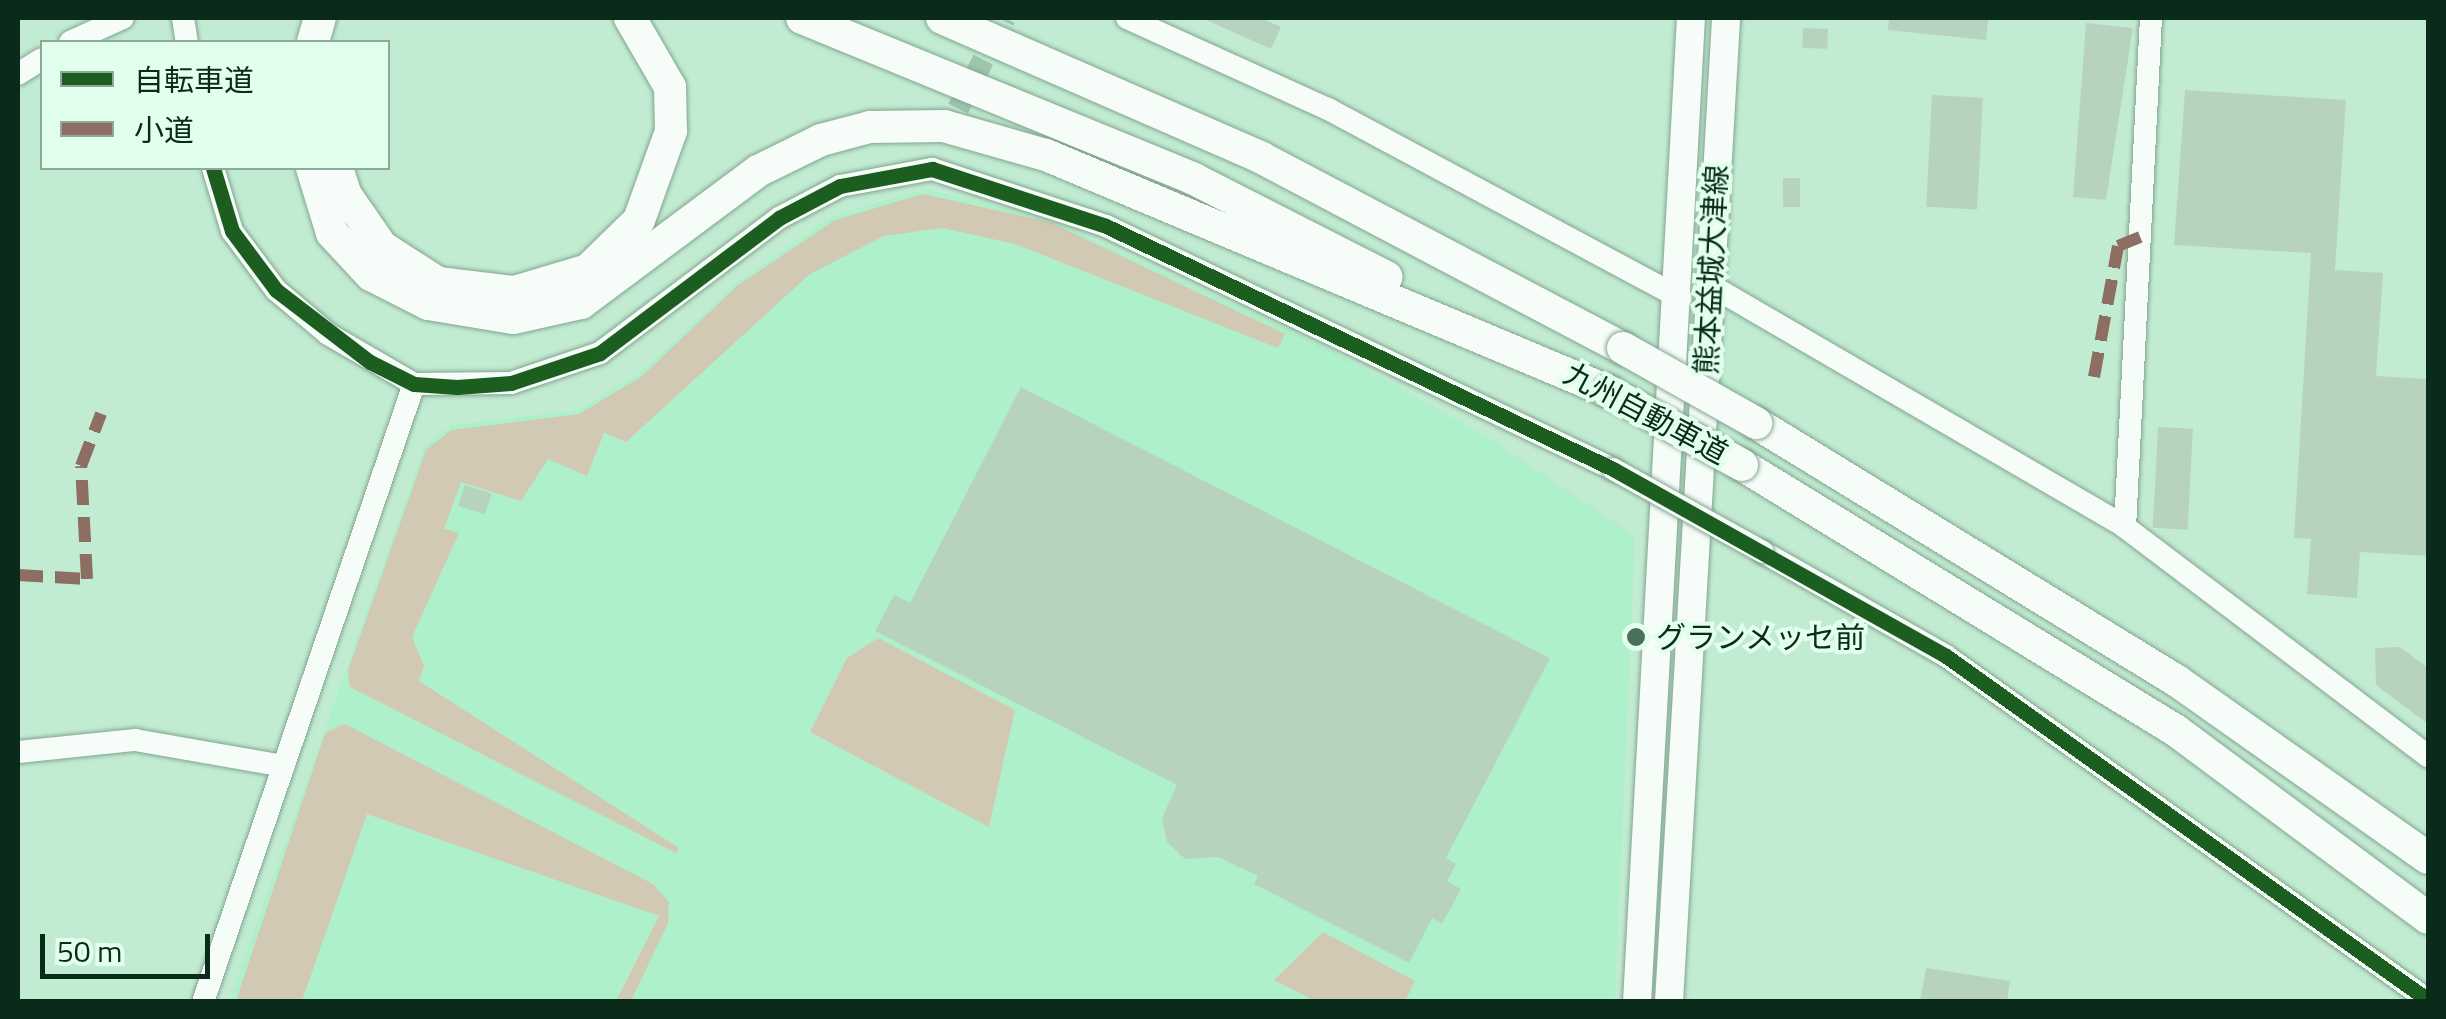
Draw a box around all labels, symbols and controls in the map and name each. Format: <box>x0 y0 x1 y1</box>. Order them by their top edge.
legend <box>40 40 390 170</box>
text: 自転車道 <box>134 57 254 103</box>
text: 小道 <box>134 107 194 153</box>
street label: 熊本益城大津線 <box>1688 164 1734 376</box>
street label: 九州自動車道 <box>1558 355 1734 471</box>
place label: グランメッセ前 <box>1656 619 1866 655</box>
marker: グランメッセ前 <box>1625 626 1647 648</box>
scale bar <box>45 914 215 976</box>
text: 50 m <box>57 928 122 974</box>

